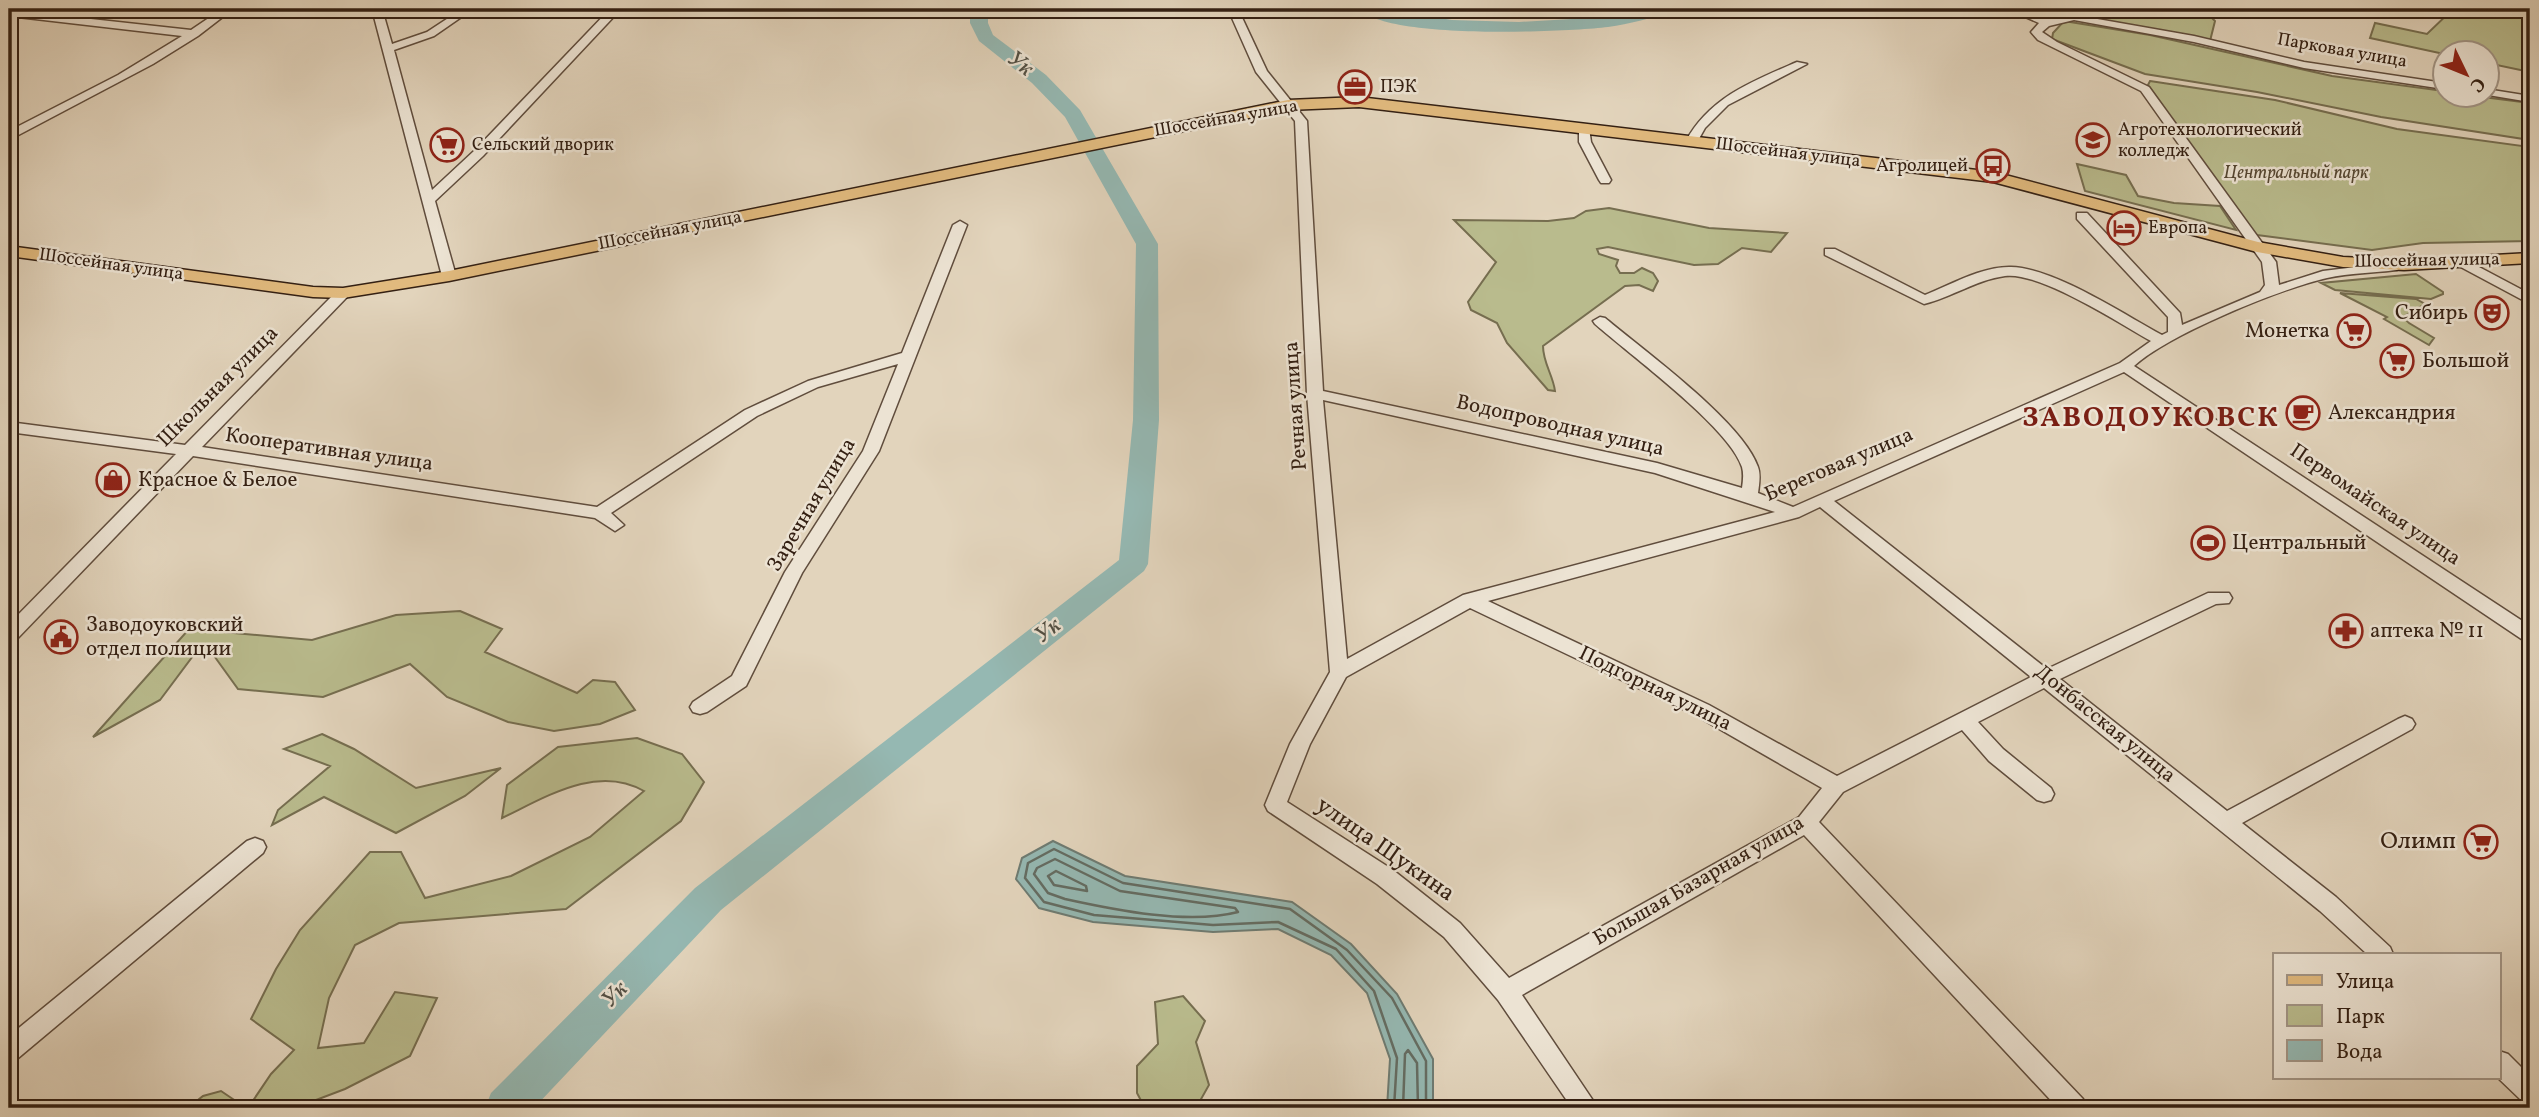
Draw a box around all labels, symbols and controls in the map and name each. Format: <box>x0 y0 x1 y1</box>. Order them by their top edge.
street label: Парковая улица <box>2275 27 2409 75</box>
north arrow <box>2430 38 2500 108</box>
water label: Ук <box>1000 44 1041 85</box>
office icon: ПЭК <box>1336 68 1374 106</box>
text: С <box>2463 71 2491 98</box>
place label: ПЭК <box>1380 75 1417 100</box>
street label: Шоссейная улица <box>1152 94 1300 144</box>
place label: Агротехнологический колледж <box>2118 118 2302 164</box>
school or university icon: Агротехнологический колледж <box>2074 121 2112 159</box>
supermarket icon: Сельский дворик <box>428 126 466 164</box>
street label: Шоссейная улица <box>1714 132 1862 174</box>
place label: Сельский дворик <box>472 133 614 158</box>
bus stop icon: Агролицей <box>1974 147 2012 185</box>
place label: Агролицей <box>1876 154 1968 179</box>
park label: Центральный парк <box>2224 161 2369 186</box>
street label: Шоссейная улица <box>596 205 744 257</box>
hotel icon: Европа <box>2105 209 2143 247</box>
place label: Европа <box>2148 216 2207 241</box>
street label: Шоссейная улица <box>37 242 185 288</box>
street label: Шоссейная улица <box>2354 247 2500 275</box>
theatre icon: Сибирь <box>2473 294 2511 332</box>
place label: Сибирь <box>2395 299 2468 328</box>
supermarket icon: Монетка <box>2335 312 2373 350</box>
place label: Монетка <box>2245 317 2330 346</box>
street label: Школьная улица <box>151 320 285 454</box>
street label: Речная улица <box>1277 341 1315 471</box>
supermarket icon: Большой <box>2378 342 2416 380</box>
place label: Большой <box>2422 347 2509 376</box>
street label: Водопроводная улица <box>1453 388 1667 464</box>
cafe icon: Александрия <box>2284 394 2322 432</box>
district label: ЗАВОДОУКОВСК <box>2022 399 2280 438</box>
place label: Александрия <box>2328 399 2455 428</box>
street label: Кооперативная улица <box>223 421 435 479</box>
street label: Береговая улица <box>1760 421 1918 509</box>
street label: Заречная улица <box>761 433 863 577</box>
street label: Первомайская улица <box>2284 437 2466 573</box>
shop icon: Красное & Белое <box>94 461 132 499</box>
place label: Красное & Белое <box>138 466 298 495</box>
sports icon: Центральный <box>2189 524 2227 562</box>
place label: Центральный <box>2232 529 2366 558</box>
water label: Ук <box>1028 610 1069 651</box>
place label: Заводоуковский отдел полиции <box>86 611 244 664</box>
pharmacy icon: аптека № 11 <box>2327 612 2365 650</box>
place label: аптека № 11 <box>2370 617 2484 646</box>
public building icon: Заводоуковский отдел полиции <box>42 618 80 656</box>
street label: Подгорная улица <box>1574 639 1736 739</box>
street label: Донбасская улица <box>2028 658 2182 790</box>
street label: улица Щукина <box>1308 789 1462 911</box>
street label: Большая Базарная улица <box>1588 809 1810 953</box>
supermarket icon: Олимп <box>2462 823 2500 861</box>
place label: Олимп <box>2380 825 2456 859</box>
legend <box>2273 953 2500 1078</box>
text: Улица <box>2336 968 2394 997</box>
water label: Ук <box>595 974 636 1015</box>
text: Парк <box>2336 1003 2385 1032</box>
text: Вода <box>2336 1038 2383 1067</box>

